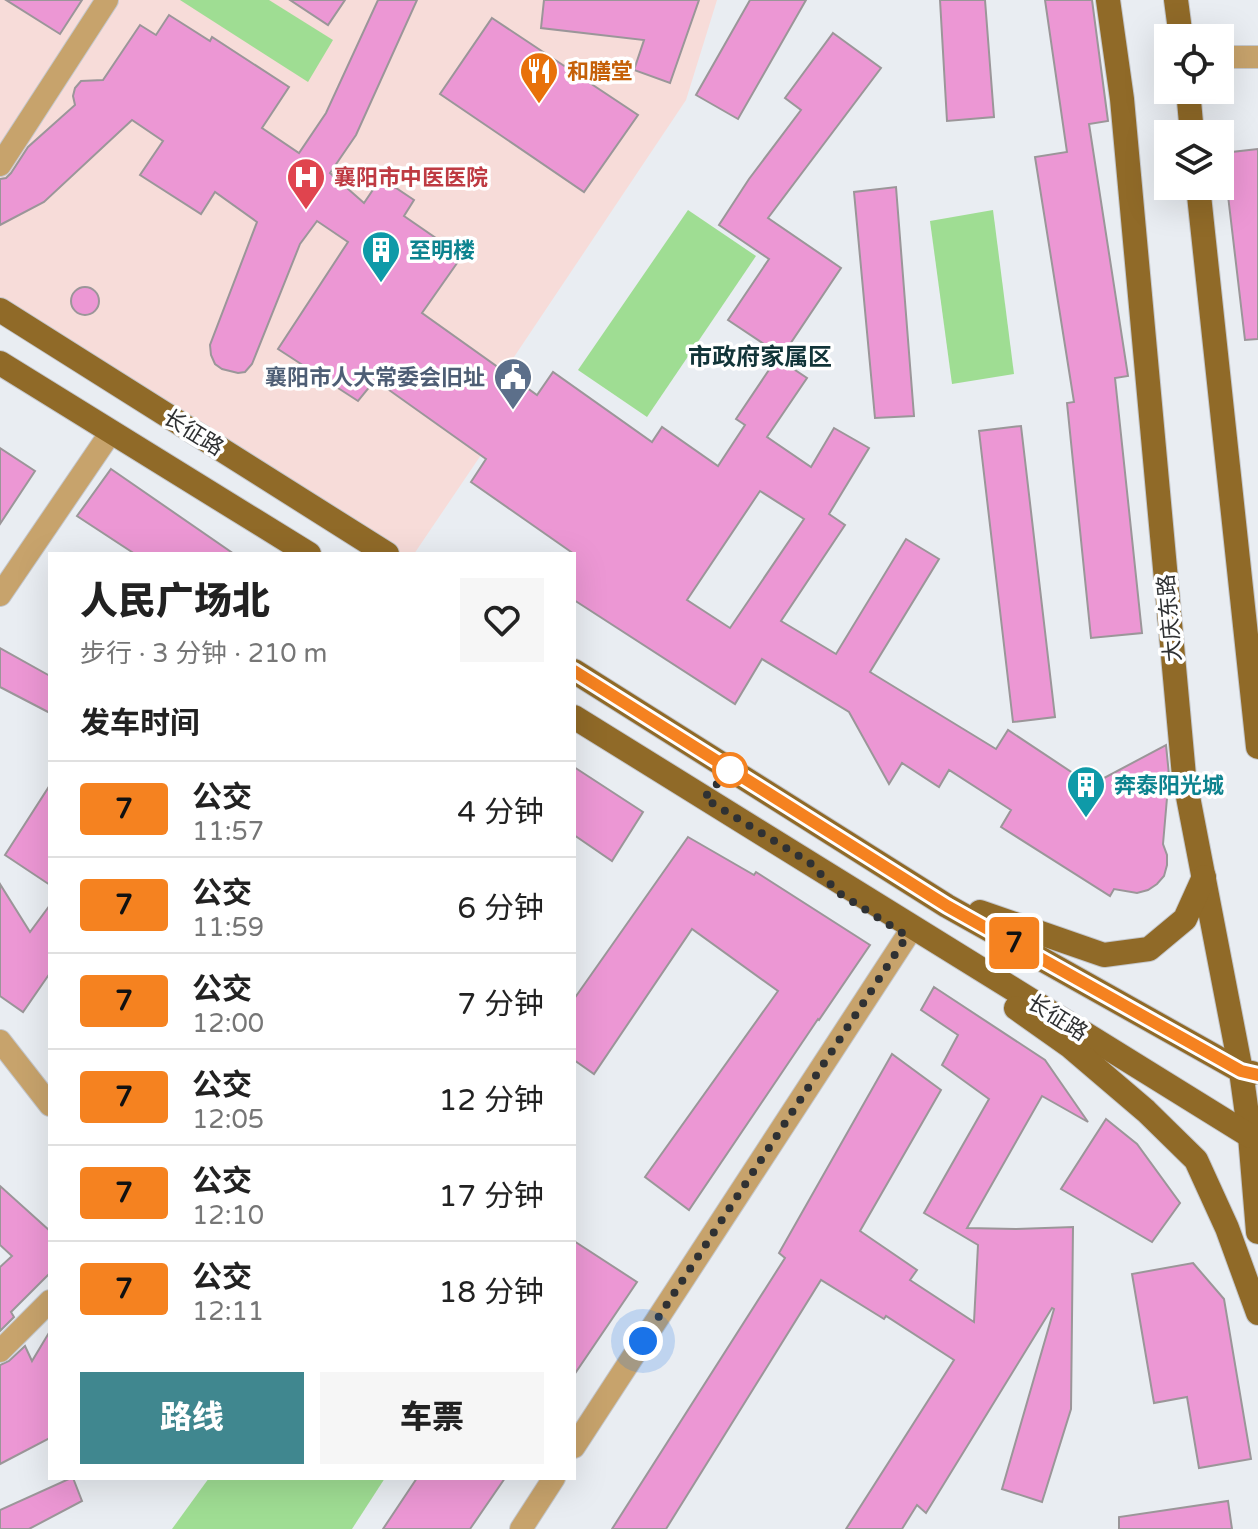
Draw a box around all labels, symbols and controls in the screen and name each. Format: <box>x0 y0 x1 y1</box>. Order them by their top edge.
map controls <box>1154 24 1234 200</box>
button: locate <box>1154 24 1234 104</box>
restaurant icon: 和膳堂 <box>518 50 560 105</box>
place label: 和膳堂 <box>567 59 633 85</box>
button: layers <box>1154 120 1234 200</box>
hospital icon: 襄阳市中医医院 <box>285 156 327 211</box>
place label: 襄阳市中医医院 <box>334 165 488 191</box>
building icon: 至明楼 <box>360 229 402 284</box>
place label: 至明楼 <box>409 238 475 264</box>
district label: 市政府家属区 <box>688 343 832 372</box>
public building icon: 襄阳市人大常委会旧址 <box>492 356 534 411</box>
place label: 襄阳市人大常委会旧址 <box>265 365 485 391</box>
street label: 长征路 <box>159 404 228 461</box>
street label: 大庆东路 <box>1153 573 1187 663</box>
button: heart <box>460 578 544 662</box>
text: 人民广场北 <box>80 579 270 625</box>
text: 步行 · 3 分钟 · 210 m <box>80 638 327 669</box>
text: 发车时间 <box>80 705 200 742</box>
unlabelled marker <box>713 753 747 787</box>
building icon: 奔泰阳光城 <box>1065 764 1107 819</box>
place label: 奔泰阳光城 <box>1114 773 1224 799</box>
text: 公交 <box>192 779 252 816</box>
text: 7 <box>115 792 133 826</box>
text: 4 分钟 <box>457 794 544 831</box>
text: 11:57 <box>192 816 264 847</box>
text: 公交 <box>192 875 252 912</box>
text: 7 <box>115 888 133 922</box>
text: 6 分钟 <box>457 890 544 927</box>
text: 11:59 <box>192 912 264 943</box>
line badge: 7 <box>988 917 1040 969</box>
text: 7 <box>1005 926 1023 960</box>
text: 公交 <box>192 971 252 1008</box>
text: 7 <box>115 984 133 1018</box>
text: 7 分钟 <box>457 986 544 1023</box>
street label: 长征路 <box>1023 989 1092 1046</box>
text: 12:00 <box>192 1008 264 1039</box>
text: 公交 <box>192 1067 252 1104</box>
text: 7 <box>115 1080 133 1114</box>
text: 12 分钟 <box>439 1082 544 1119</box>
text: 12:05 <box>192 1104 264 1135</box>
text: 公交 <box>192 1163 252 1200</box>
text: 7 <box>115 1176 133 1210</box>
text: 17 分钟 <box>439 1178 544 1215</box>
text: 12:10 <box>192 1200 264 1231</box>
text: 公交 <box>192 1259 252 1296</box>
text: 7 <box>115 1272 133 1306</box>
text: 18 分钟 <box>439 1274 544 1311</box>
text: 12:11 <box>192 1296 264 1327</box>
your location <box>623 1321 663 1361</box>
button: 路线 <box>80 1372 304 1464</box>
button: 车票 <box>320 1372 544 1464</box>

